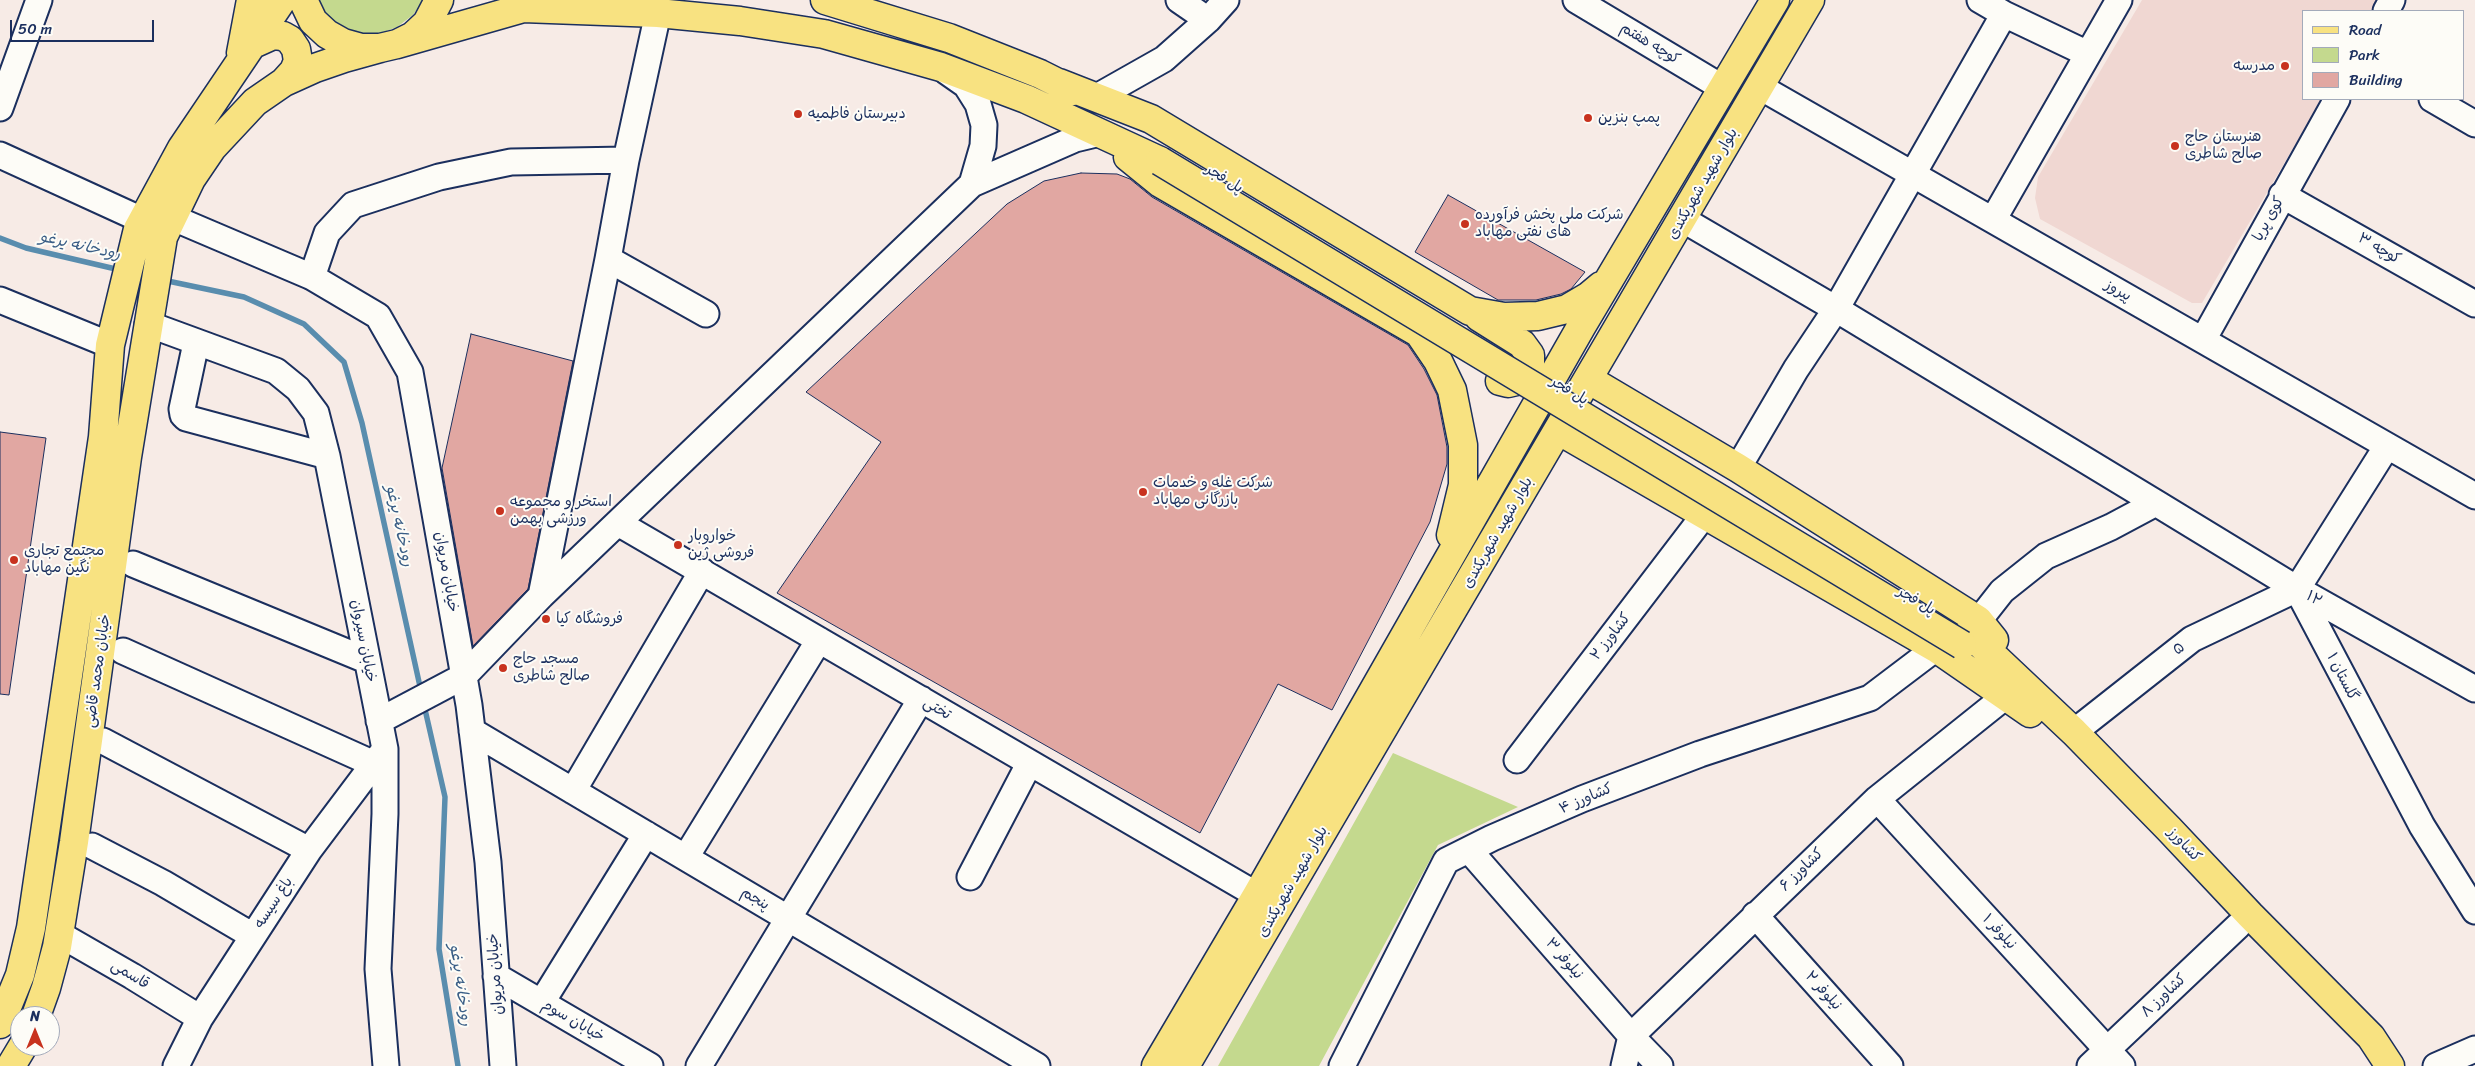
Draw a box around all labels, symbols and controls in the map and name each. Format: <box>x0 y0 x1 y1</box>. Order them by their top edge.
scale bar <box>12 10 156 42</box>
legend <box>2302 10 2465 100</box>
text: 50 m <box>18 16 52 42</box>
text: Road <box>2349 17 2381 43</box>
street label: کوچه هفتم <box>1617 19 1683 69</box>
text: Park <box>2349 42 2380 68</box>
place label: مدرسه <box>2234 57 2275 75</box>
marker: مدرسه <box>2279 60 2291 72</box>
text: Building <box>2349 67 2403 93</box>
place label: دبیرستان فاطمیه <box>808 105 906 123</box>
marker: دبیرستان فاطمیه <box>792 108 804 120</box>
place label: پمپ بنزین <box>1598 109 1660 127</box>
marker: پمپ بنزین <box>1582 112 1594 124</box>
street label: بلوار شهید شهریکندی <box>1664 125 1742 243</box>
place label: هنرستان حاج صالح شاطری <box>2185 128 2262 163</box>
marker: هنرستان حاج صالح شاطری <box>2169 140 2181 152</box>
street label: پل فجر <box>1202 160 1246 198</box>
street label: کوی پریا <box>2249 193 2289 245</box>
place label: شرکت ملی پخش فرآورده های نفتی مهاباد <box>1475 206 1624 241</box>
marker: شرکت ملی پخش فرآورده های نفتی مهاباد <box>1459 218 1471 230</box>
water label: رودخانه یرغو <box>38 227 122 265</box>
street label: کوچه ۳ <box>2354 230 2404 268</box>
street label: پیروز <box>2101 276 2135 306</box>
street label: پل فجر <box>1547 373 1591 409</box>
place label: شرکت غله و خدمات بازرگانی مهاباد <box>1153 474 1273 509</box>
street label: بلوار شهید شهریکندی <box>1459 474 1537 592</box>
water label: رودخانه یرغو <box>381 484 417 568</box>
marker: شرکت غله و خدمات بازرگانی مهاباد <box>1137 486 1149 498</box>
place label: استخر و مجموعه ورزشی بهمن <box>510 493 612 528</box>
marker: استخر و مجموعه ورزشی بهمن <box>494 505 506 517</box>
place label: خواروبار فروشی ژین <box>688 527 754 562</box>
street label: خیابان مریوان <box>430 530 462 614</box>
marker: خواروبار فروشی ژین <box>672 539 684 551</box>
place label: مجتمع تجاری نگین مهاباد <box>24 542 104 577</box>
marker: مجتمع تجاری نگین مهاباد <box>8 554 20 566</box>
street label: پل فجر <box>1894 583 1938 619</box>
street label: ۱۲ <box>2303 587 2325 611</box>
street label: خیابان سیروان <box>346 598 380 684</box>
place label: فروشگاه کیا <box>556 610 623 628</box>
street label: کشاورز ۲ <box>1587 610 1635 664</box>
street label: خیابان محمد قاضی <box>81 613 115 729</box>
marker: فروشگاه کیا <box>540 613 552 625</box>
street label: ۵ <box>2169 639 2189 659</box>
place label: مسجد حاج صالح شاطری <box>513 650 590 685</box>
street label: گلستان ۱ <box>2322 650 2362 704</box>
marker: مسجد حاج صالح شاطری <box>497 662 509 674</box>
street label: تختی <box>920 694 954 724</box>
street label: کشاورز ۴ <box>1557 780 1615 818</box>
street label: بلوار شهید شهریکندی <box>1254 823 1332 941</box>
street label: کشاورز <box>2163 824 2205 866</box>
street label: کشاورز ۶ <box>1776 845 1828 895</box>
street label: باغ سیسه <box>251 874 297 932</box>
street label: پنجم <box>737 884 773 914</box>
street label: نیلوفر ۱ <box>1978 911 2020 953</box>
street label: خیابان مریوان <box>484 933 508 1015</box>
street label: نیلوفر ۳ <box>1541 935 1587 983</box>
water label: رودخانه یرغو <box>445 943 475 1027</box>
street label: قاسمی <box>108 957 152 993</box>
street label: نیلوفر ۲ <box>1801 968 1845 1014</box>
street label: کشاورز ۸ <box>2138 970 2190 1022</box>
street label: خیابان سوم <box>538 996 608 1046</box>
text: N <box>30 1004 40 1029</box>
north arrow <box>10 1006 60 1056</box>

